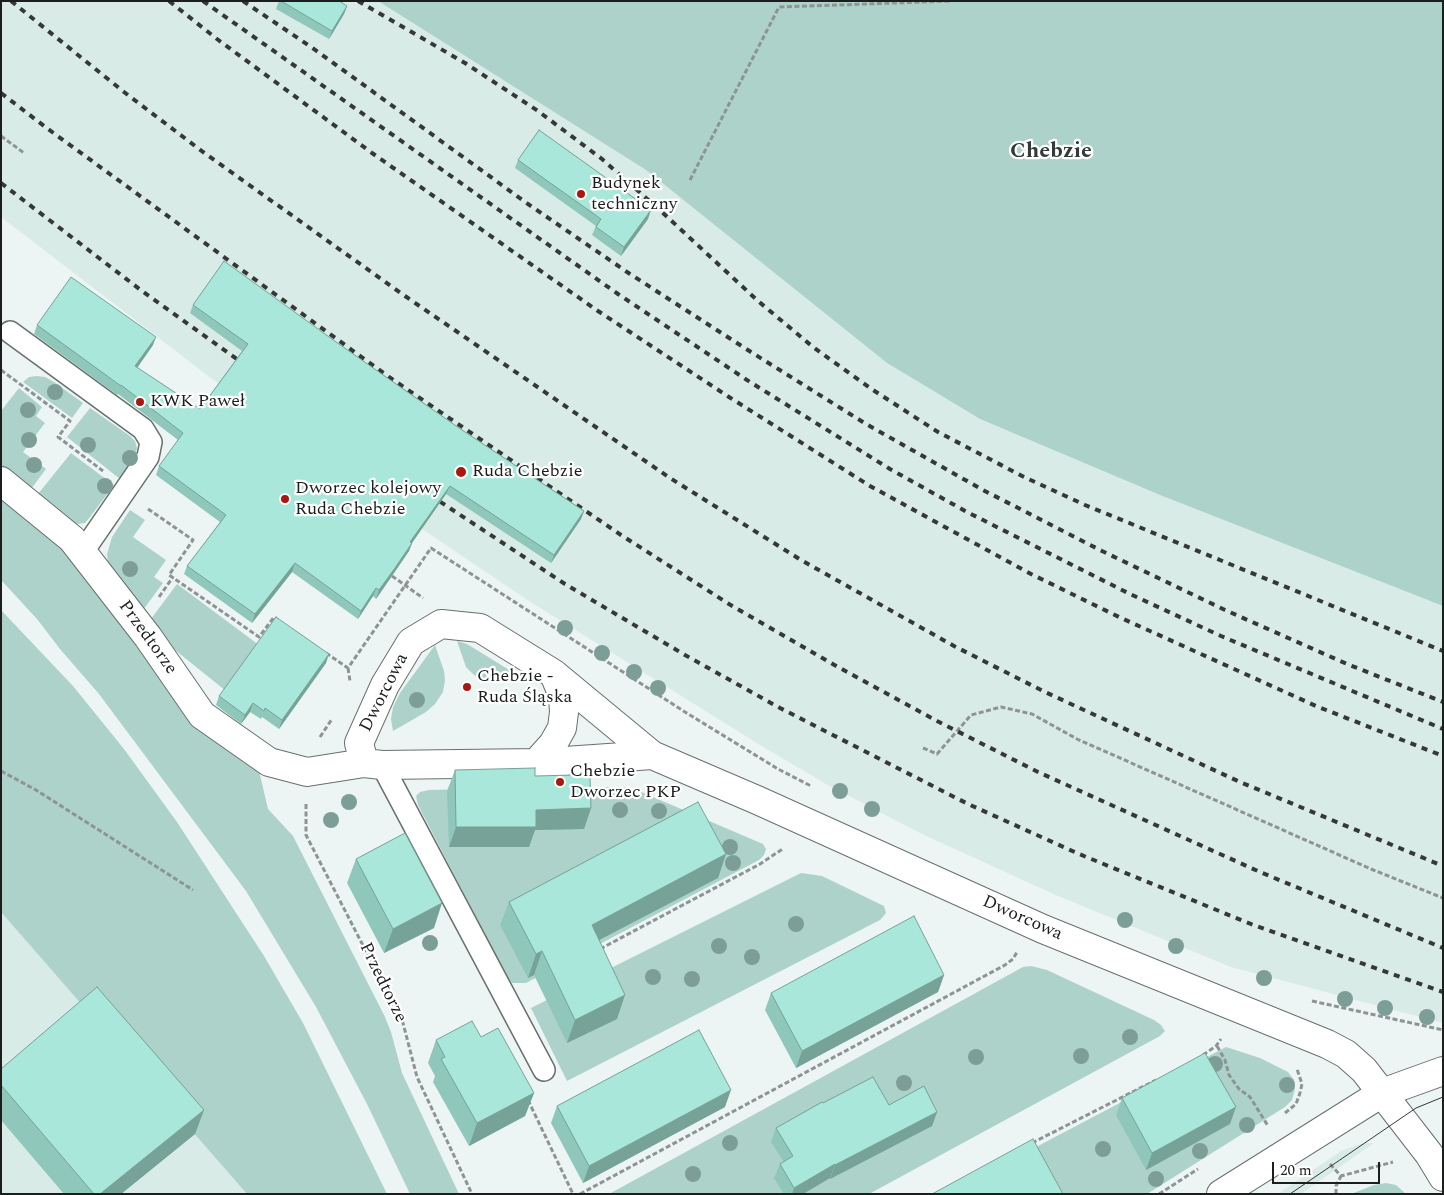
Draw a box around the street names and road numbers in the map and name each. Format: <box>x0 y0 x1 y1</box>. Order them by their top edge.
street label: Przedtorze <box>113 597 181 679</box>
street label: Dworcowa <box>356 650 414 736</box>
street label: Dworcowa <box>979 892 1065 946</box>
street label: Przedtorze <box>353 940 411 1026</box>

